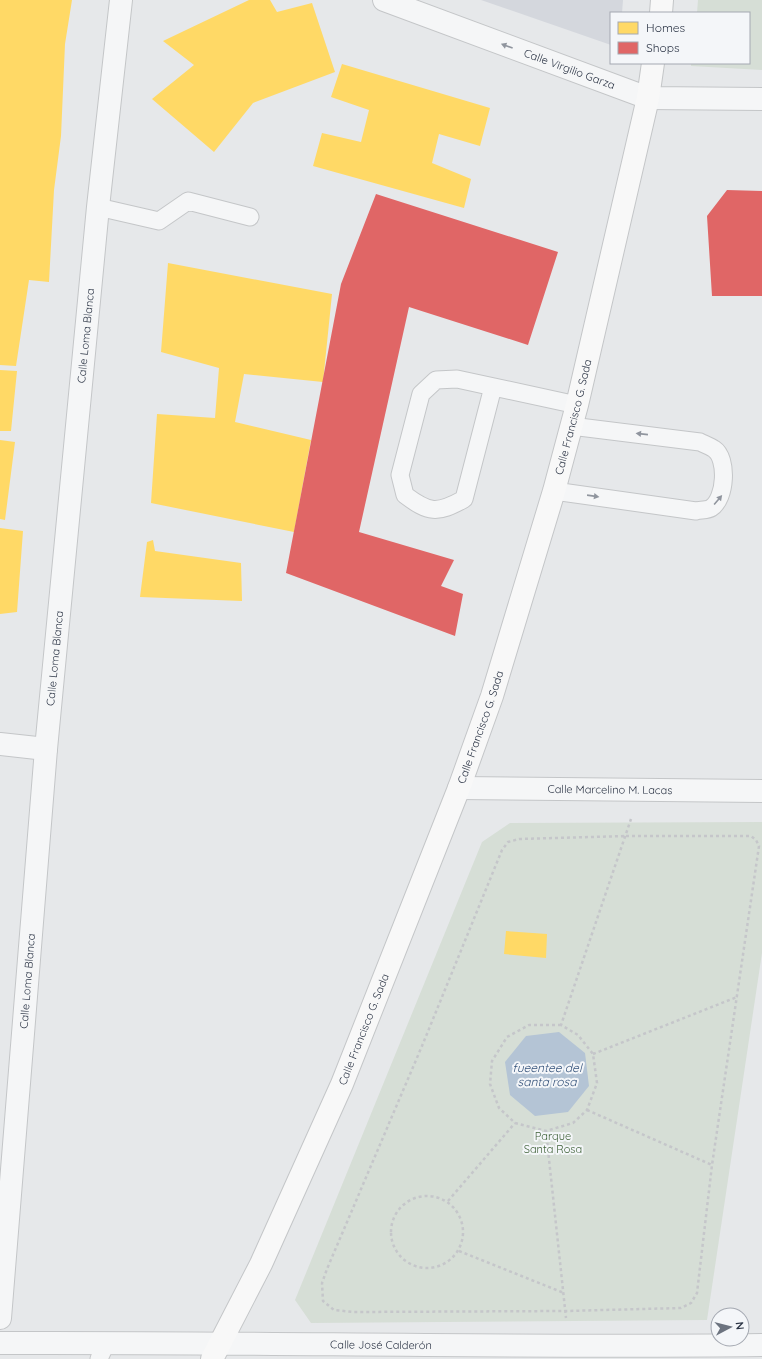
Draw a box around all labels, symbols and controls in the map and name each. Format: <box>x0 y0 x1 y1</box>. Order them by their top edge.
legend <box>610 12 750 64</box>
text: Homes <box>646 20 686 35</box>
text: Shops <box>646 40 680 55</box>
one-way arrow <box>500 42 512 48</box>
street label: Calle Virgilio Garza <box>522 46 617 92</box>
street label: Calle Loma Blanca <box>74 288 97 384</box>
street label: Calle Francisco G. Sada <box>552 358 594 476</box>
one-way arrow <box>636 431 648 438</box>
one-way arrow <box>587 493 599 499</box>
one-way arrow <box>713 495 722 505</box>
street label: Calle Loma Blanca <box>43 610 66 706</box>
street label: Calle Francisco G. Sada <box>454 669 506 786</box>
street label: Calle Marcelino M. Lacas <box>547 782 672 797</box>
street label: Calle Loma Blanca <box>16 933 38 1029</box>
street label: Calle Francisco G. Sada <box>335 972 392 1087</box>
water label: fueentee del santa rosa <box>512 1060 583 1089</box>
park label: Parque Santa Rosa <box>524 1129 582 1156</box>
north arrow <box>710 1307 750 1347</box>
text: N <box>732 1321 747 1331</box>
street label: Calle José Calderón <box>330 1337 432 1352</box>

